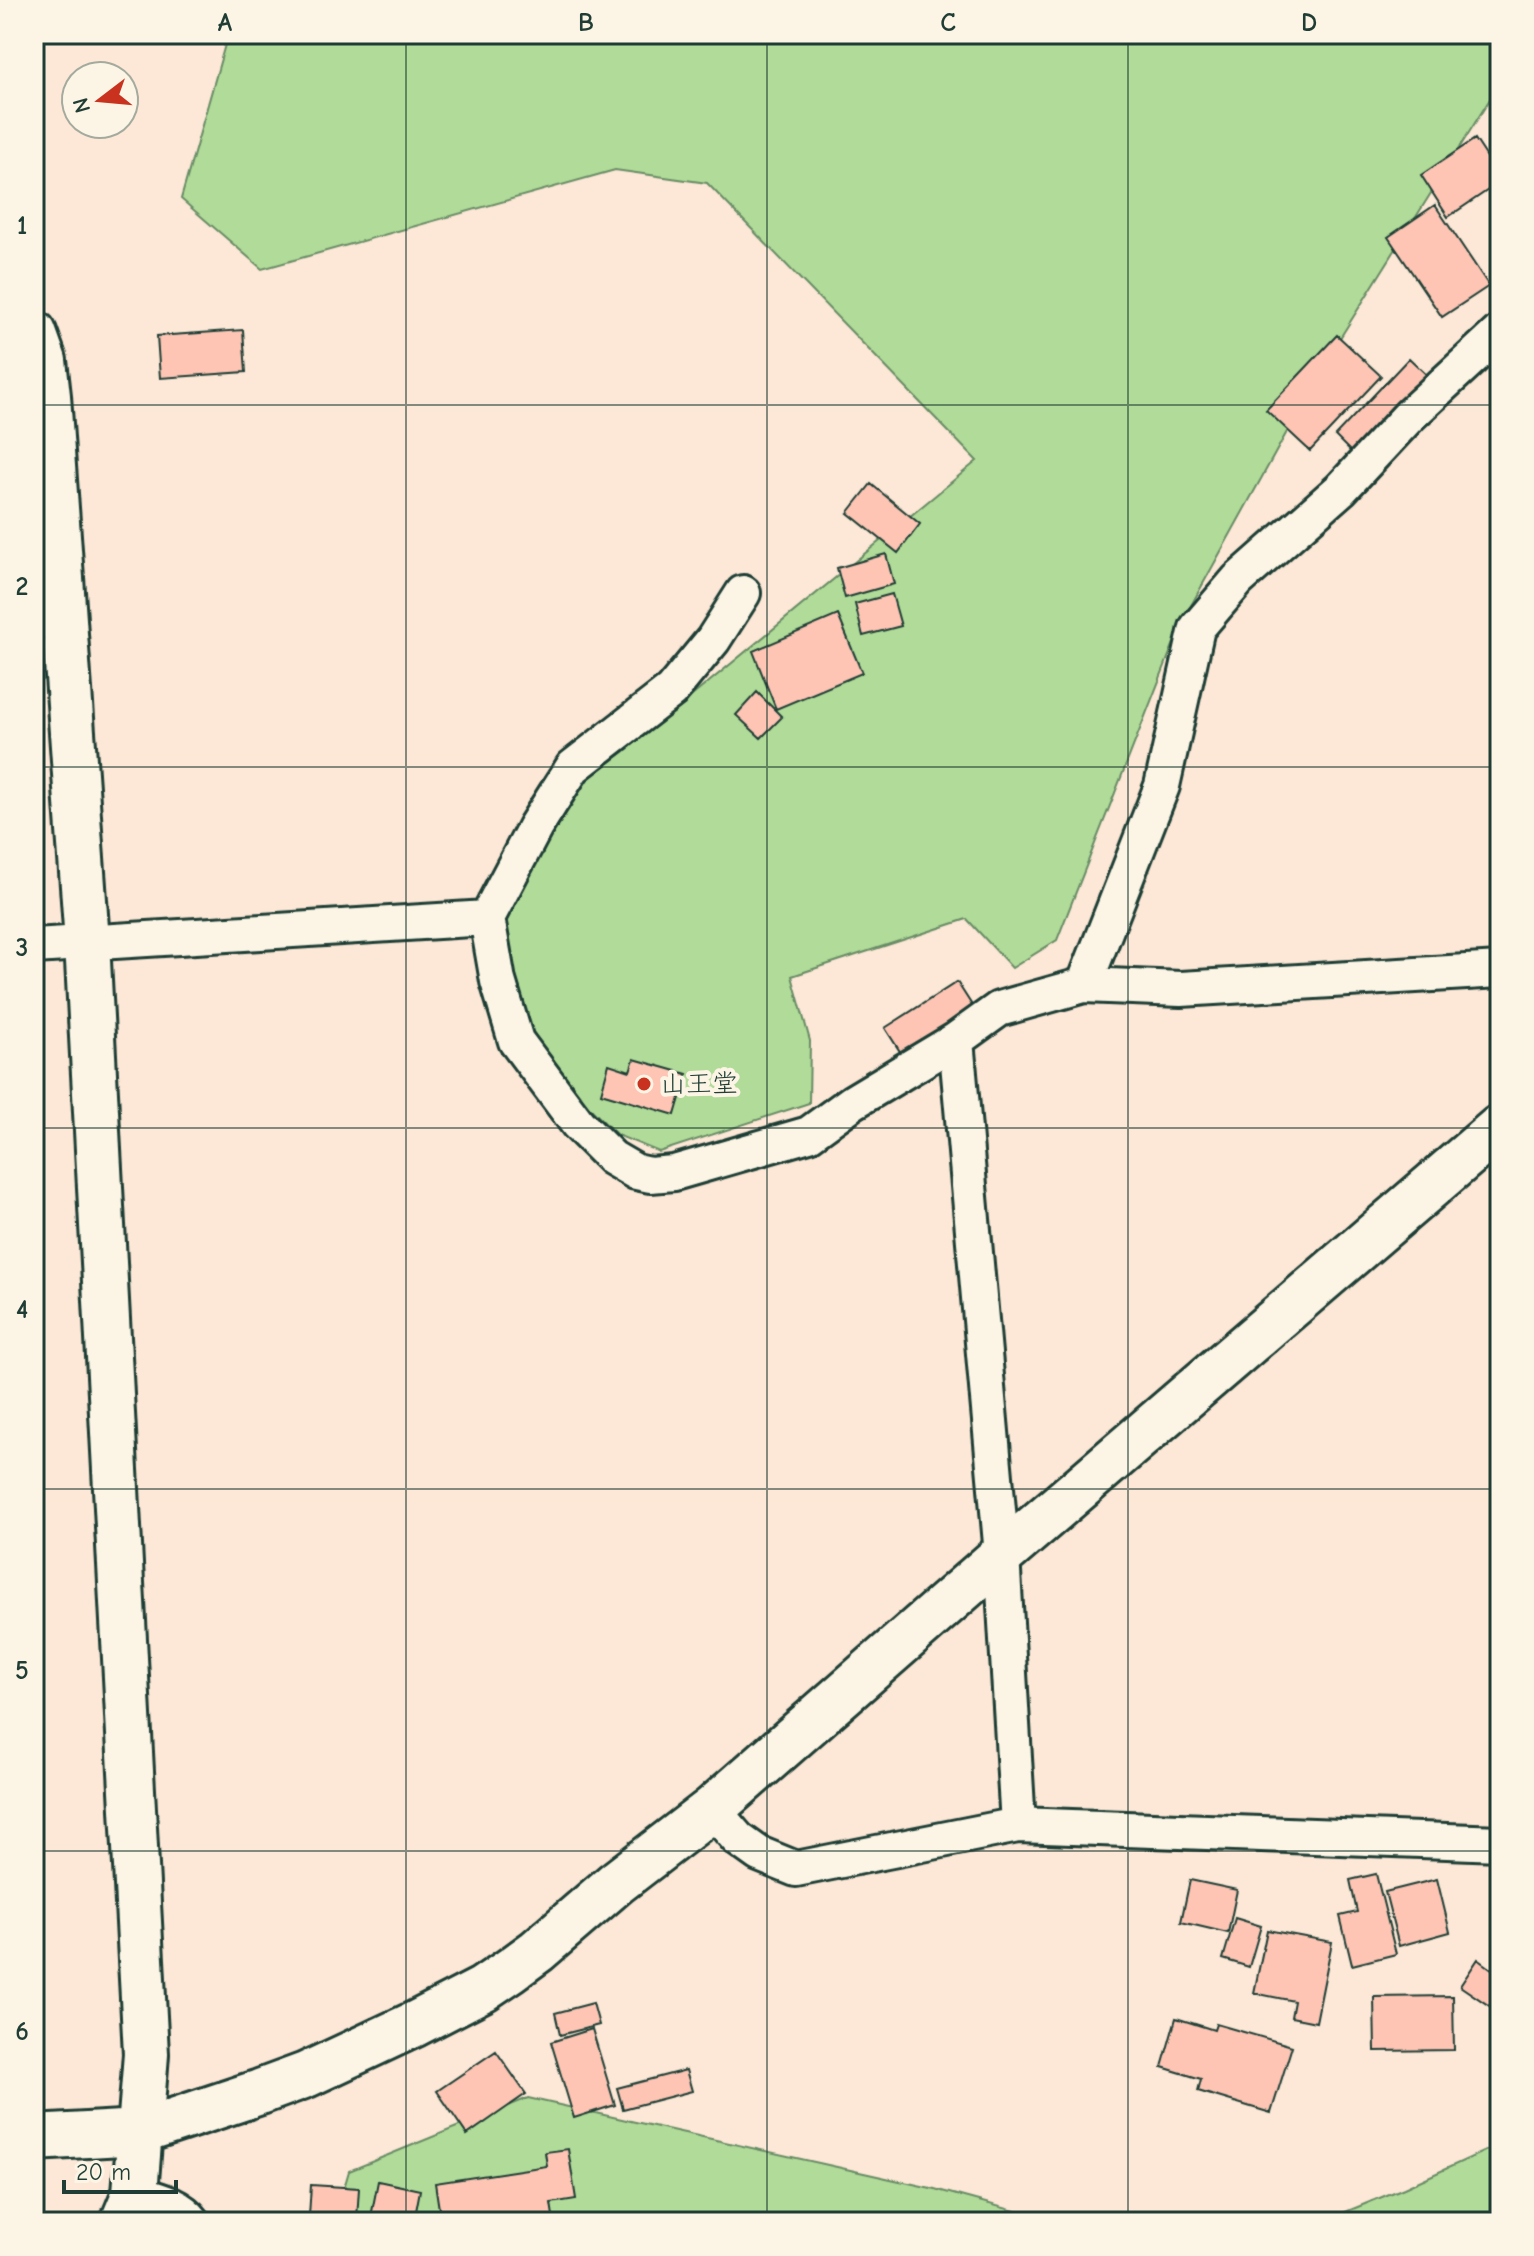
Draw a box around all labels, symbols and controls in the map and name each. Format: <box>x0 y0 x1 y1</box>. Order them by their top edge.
text: A <box>218 8 233 38</box>
text: B <box>578 8 594 38</box>
text: C <box>940 8 956 38</box>
text: D <box>1301 8 1317 38</box>
north arrow <box>60 60 140 140</box>
text: N <box>67 95 96 116</box>
text: 1 <box>17 211 27 241</box>
text: 2 <box>16 572 28 602</box>
text: 3 <box>16 933 28 963</box>
place label: 山王堂 <box>660 1069 738 1099</box>
marker: 山王堂 <box>635 1075 653 1093</box>
text: 4 <box>16 1295 28 1325</box>
text: 5 <box>15 1656 29 1686</box>
text: 6 <box>15 2017 29 2047</box>
scale bar <box>64 2144 176 2194</box>
text: 20 m <box>76 2158 131 2186</box>

